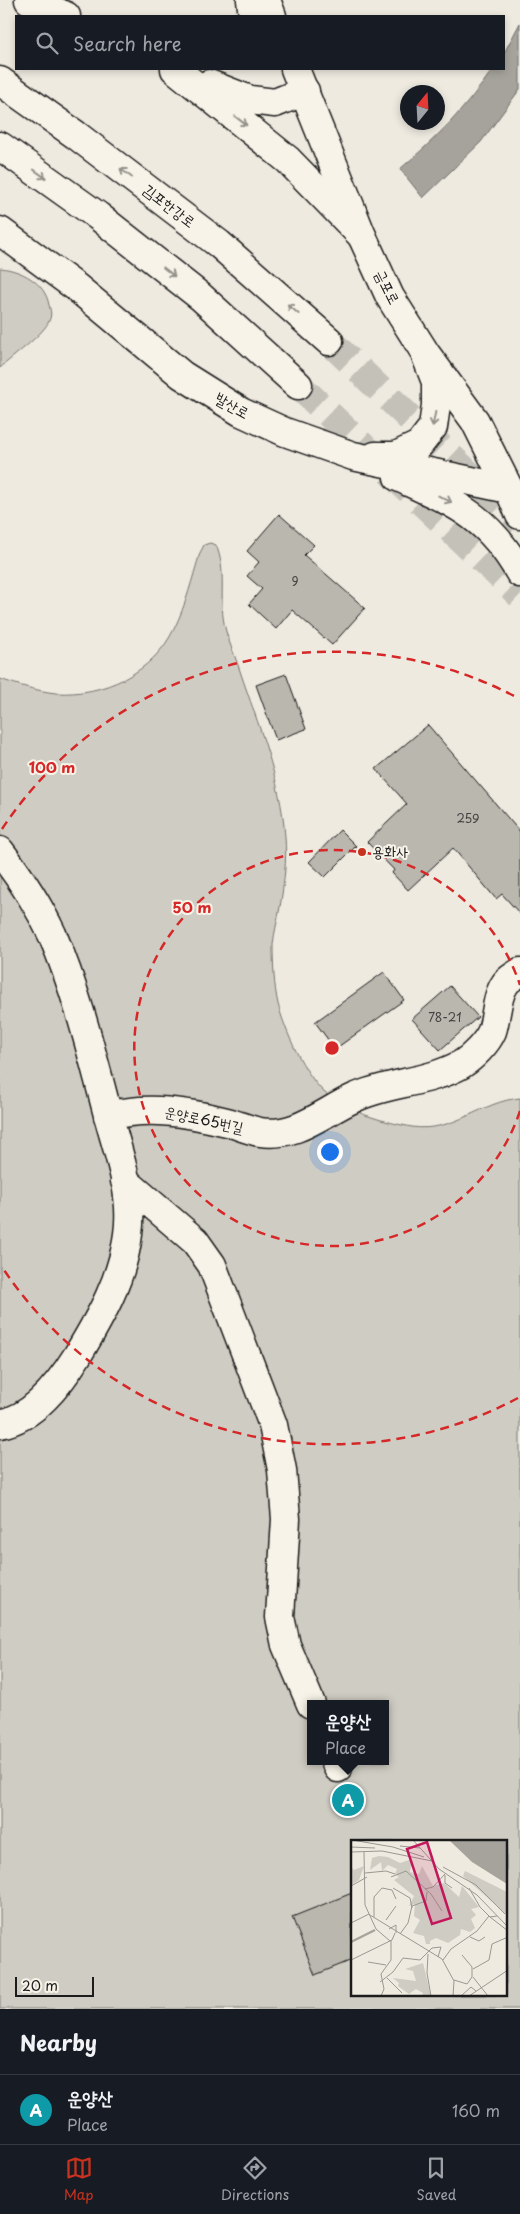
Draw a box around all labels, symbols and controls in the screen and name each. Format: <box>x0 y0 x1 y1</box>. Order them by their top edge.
search box <box>15 15 505 70</box>
icon: search <box>33 29 61 57</box>
text: Search here <box>73 29 182 57</box>
north arrow <box>400 85 445 130</box>
one-way arrow <box>234 115 247 126</box>
one-way arrow <box>120 168 133 179</box>
one-way arrow <box>32 169 46 179</box>
street label: 김포한강로 <box>139 177 201 232</box>
street label: 금포로 <box>370 265 407 308</box>
one-way arrow <box>162 267 175 278</box>
one-way arrow <box>286 303 299 315</box>
street label: 발산로 <box>211 386 254 424</box>
one-way arrow <box>428 410 438 426</box>
one-way arrow <box>437 495 452 504</box>
house number: 9 <box>291 572 299 590</box>
text: 100 m <box>29 755 75 778</box>
house number: 259 <box>456 809 480 827</box>
place label: 용화사 <box>372 839 408 862</box>
marker: 용화사 <box>356 846 368 858</box>
text: 50 m <box>173 895 211 918</box>
house number: 78-21 <box>428 1008 462 1026</box>
centre of rings <box>323 1039 341 1057</box>
street label: 운양로65번길 <box>163 1099 246 1138</box>
your location <box>317 1139 343 1165</box>
popup <box>307 1700 389 1765</box>
text: 운양산 <box>325 1706 371 1734</box>
text: Place <box>325 1735 366 1759</box>
pin: A <box>332 1781 364 1819</box>
inset map <box>351 1840 508 1996</box>
scale bar <box>15 1974 94 1997</box>
text: 20 m <box>22 1975 58 1996</box>
text: Nearby <box>20 2026 97 2058</box>
text: 운양산 <box>67 2083 113 2111</box>
text: A <box>30 2098 42 2122</box>
text: 160 m <box>452 2098 500 2122</box>
text: Place <box>67 2112 108 2136</box>
tab: Map <box>64 2154 94 2205</box>
tab: Directions <box>221 2154 289 2205</box>
tab: Saved <box>417 2154 456 2205</box>

